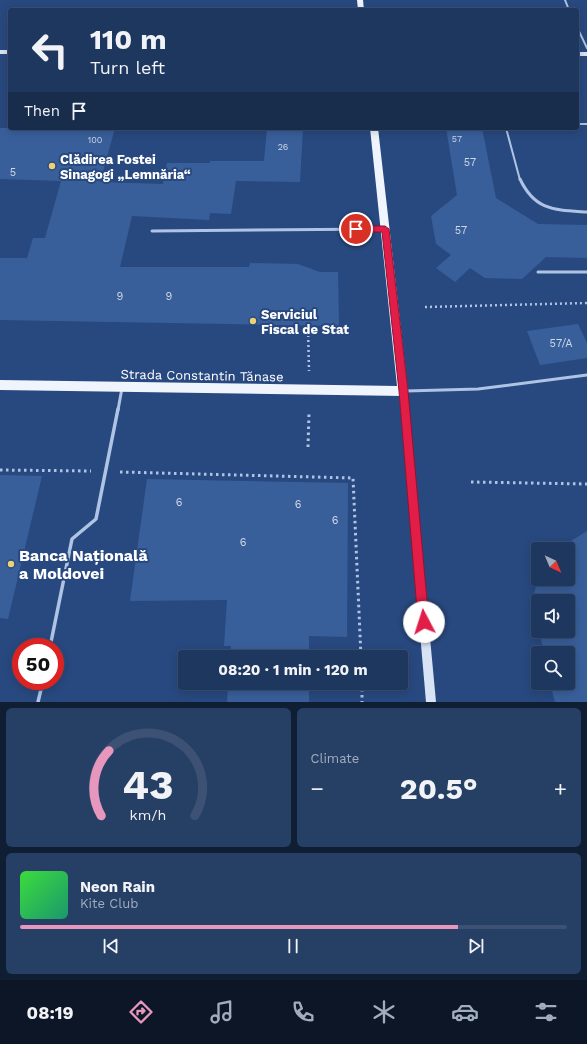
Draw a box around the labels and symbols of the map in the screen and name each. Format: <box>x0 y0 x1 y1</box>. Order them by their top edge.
house number: 57 <box>452 134 462 144</box>
house number: 100 <box>88 135 103 145</box>
house number: 26 <box>278 142 288 152</box>
place label: Clădirea Fostei Sinagogi „Lemnăria“ <box>60 152 191 182</box>
house number: 57 <box>464 156 476 169</box>
marker: Clădirea Fostei Sinagogi „Lemnăria“ <box>47 161 57 171</box>
house number: 5 <box>10 166 16 179</box>
pin <box>339 212 373 246</box>
house number: 57 <box>455 224 467 237</box>
house number: 9 <box>117 290 124 303</box>
house number: 9 <box>166 290 173 303</box>
place label: Serviciul Fiscal de Stat <box>261 307 349 337</box>
marker: Serviciul Fiscal de Stat <box>248 316 258 326</box>
house number: 57/A <box>550 337 572 350</box>
street label: Strada Constantin Tănase <box>120 367 284 384</box>
house number: 6 <box>176 496 183 509</box>
house number: 6 <box>295 498 302 511</box>
house number: 6 <box>332 514 339 527</box>
house number: 6 <box>240 536 247 549</box>
north arrow <box>531 542 575 586</box>
place label: Banca Națională a Moldovei <box>19 546 148 583</box>
marker: Banca Națională a Moldovei <box>6 559 16 569</box>
position arrow <box>403 601 445 643</box>
speed limit sign: 50 <box>12 638 64 690</box>

